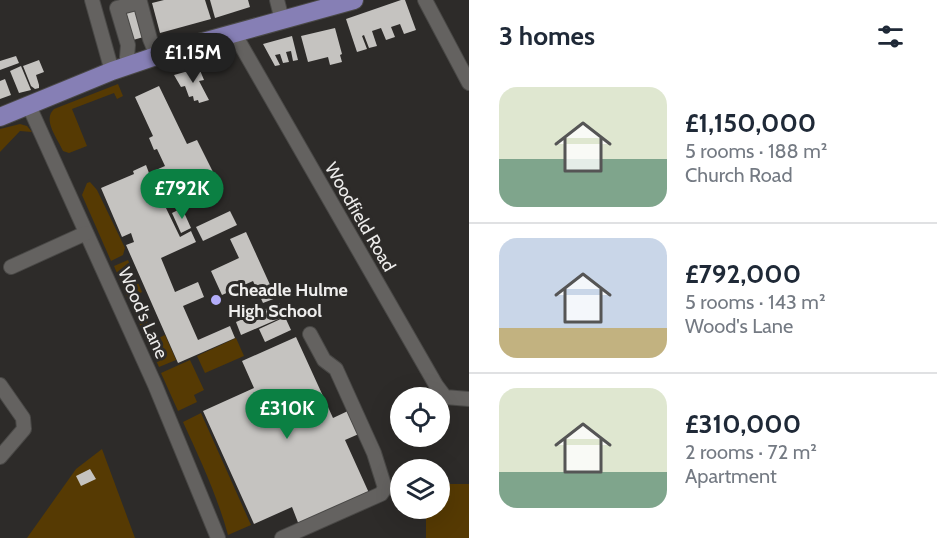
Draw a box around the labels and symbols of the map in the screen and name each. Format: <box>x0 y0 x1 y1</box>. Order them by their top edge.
pin: £1.15M <box>144 33 242 84</box>
street label: Woodfield Road <box>320 159 400 275</box>
pin: £792K <box>140 169 224 220</box>
street label: Wood's Lane <box>113 264 173 362</box>
place label: Cheadle Hulme High School <box>228 279 348 322</box>
marker: Cheadle Hulme High School <box>209 293 223 307</box>
pin: £310K <box>245 389 329 440</box>

